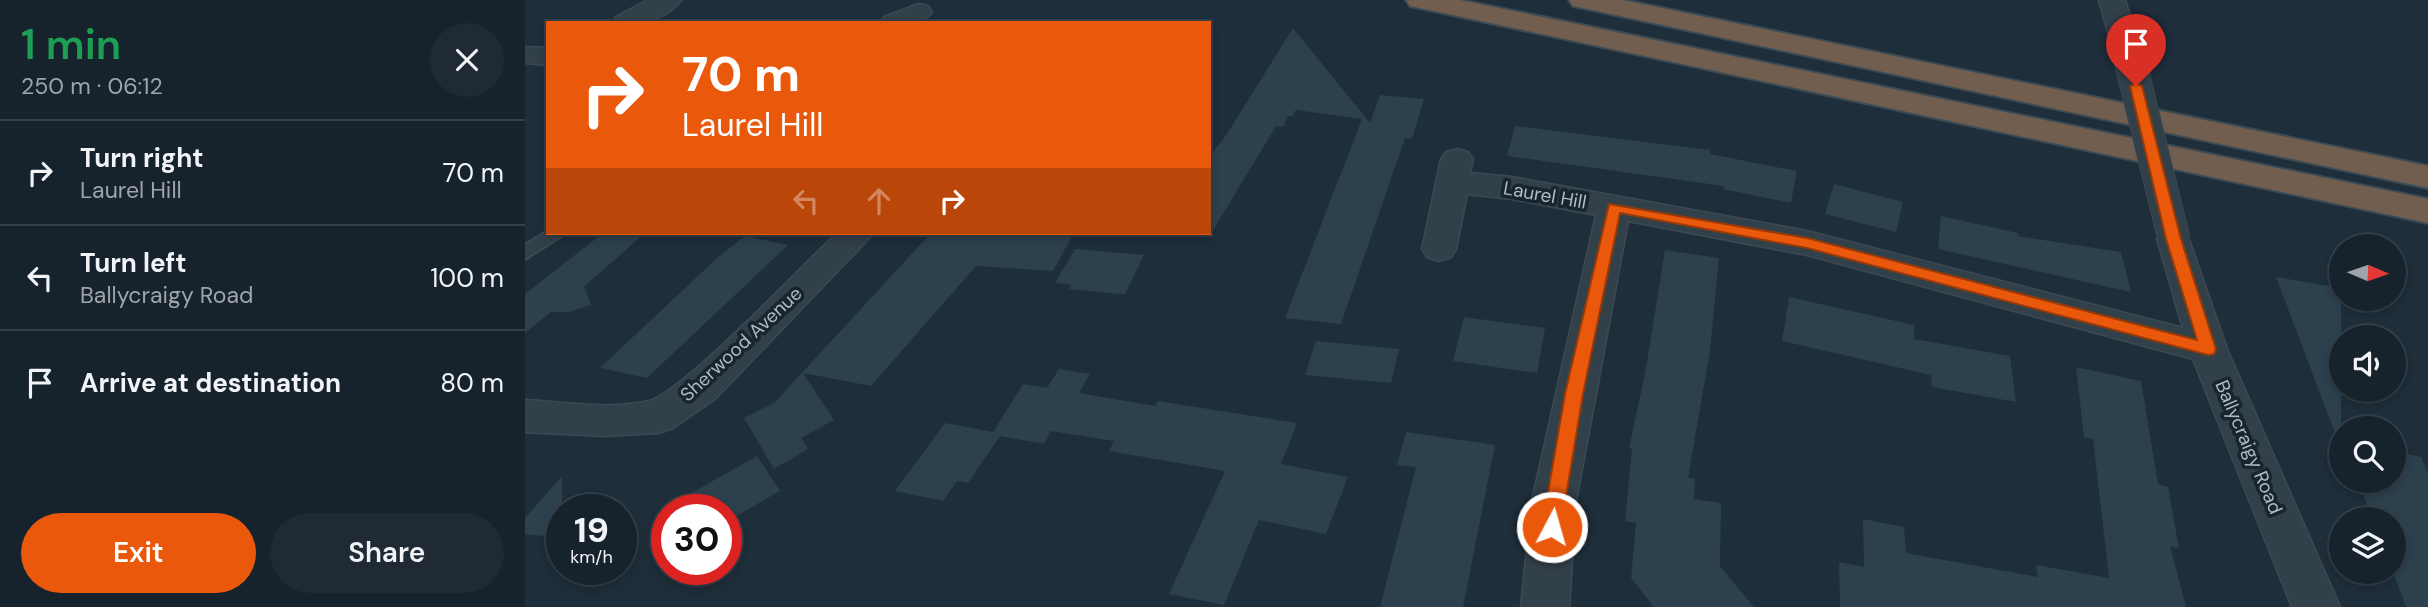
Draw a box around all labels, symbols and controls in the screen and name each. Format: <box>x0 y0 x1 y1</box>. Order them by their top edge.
pin <box>2106 14 2166 86</box>
text: 1 min <box>21 17 121 72</box>
button: close <box>430 23 504 97</box>
icon: arrive <box>2117 25 2155 63</box>
text: 70 m <box>682 42 800 106</box>
icon: right <box>567 49 658 140</box>
text: 250 m · 06:12 <box>21 71 163 101</box>
text: Laurel Hill <box>682 104 823 146</box>
text: Turn right <box>80 141 204 175</box>
icon: right <box>21 154 59 192</box>
text: 70 m <box>443 156 504 190</box>
text: Laurel Hill <box>80 175 182 205</box>
street label: Laurel Hill <box>1501 175 1589 215</box>
icon: left <box>787 182 825 220</box>
icon: ahead <box>860 182 898 220</box>
icon: right <box>933 182 971 220</box>
north arrow <box>2329 234 2406 312</box>
map controls <box>2329 234 2406 584</box>
text: Turn left <box>80 246 187 280</box>
icon: left <box>21 259 59 297</box>
text: 100 m <box>430 261 504 295</box>
text: Ballycraigy Road <box>80 280 253 310</box>
street label: Sherwood Avenue <box>675 281 807 407</box>
button: sound <box>2329 325 2406 402</box>
icon: arrive <box>21 364 59 402</box>
text: Arrive at destination <box>80 366 341 400</box>
text: 80 m <box>440 366 504 400</box>
street label: Ballycraigy Road <box>2210 376 2288 518</box>
button: search <box>2329 416 2406 493</box>
position arrow <box>1515 490 1589 564</box>
speed limit sign: 30 <box>651 494 742 585</box>
text: 19 <box>574 507 609 553</box>
button: layers <box>2329 507 2406 584</box>
button: Exit <box>21 513 256 593</box>
button: Share <box>270 513 504 593</box>
text: km/h <box>570 545 613 569</box>

